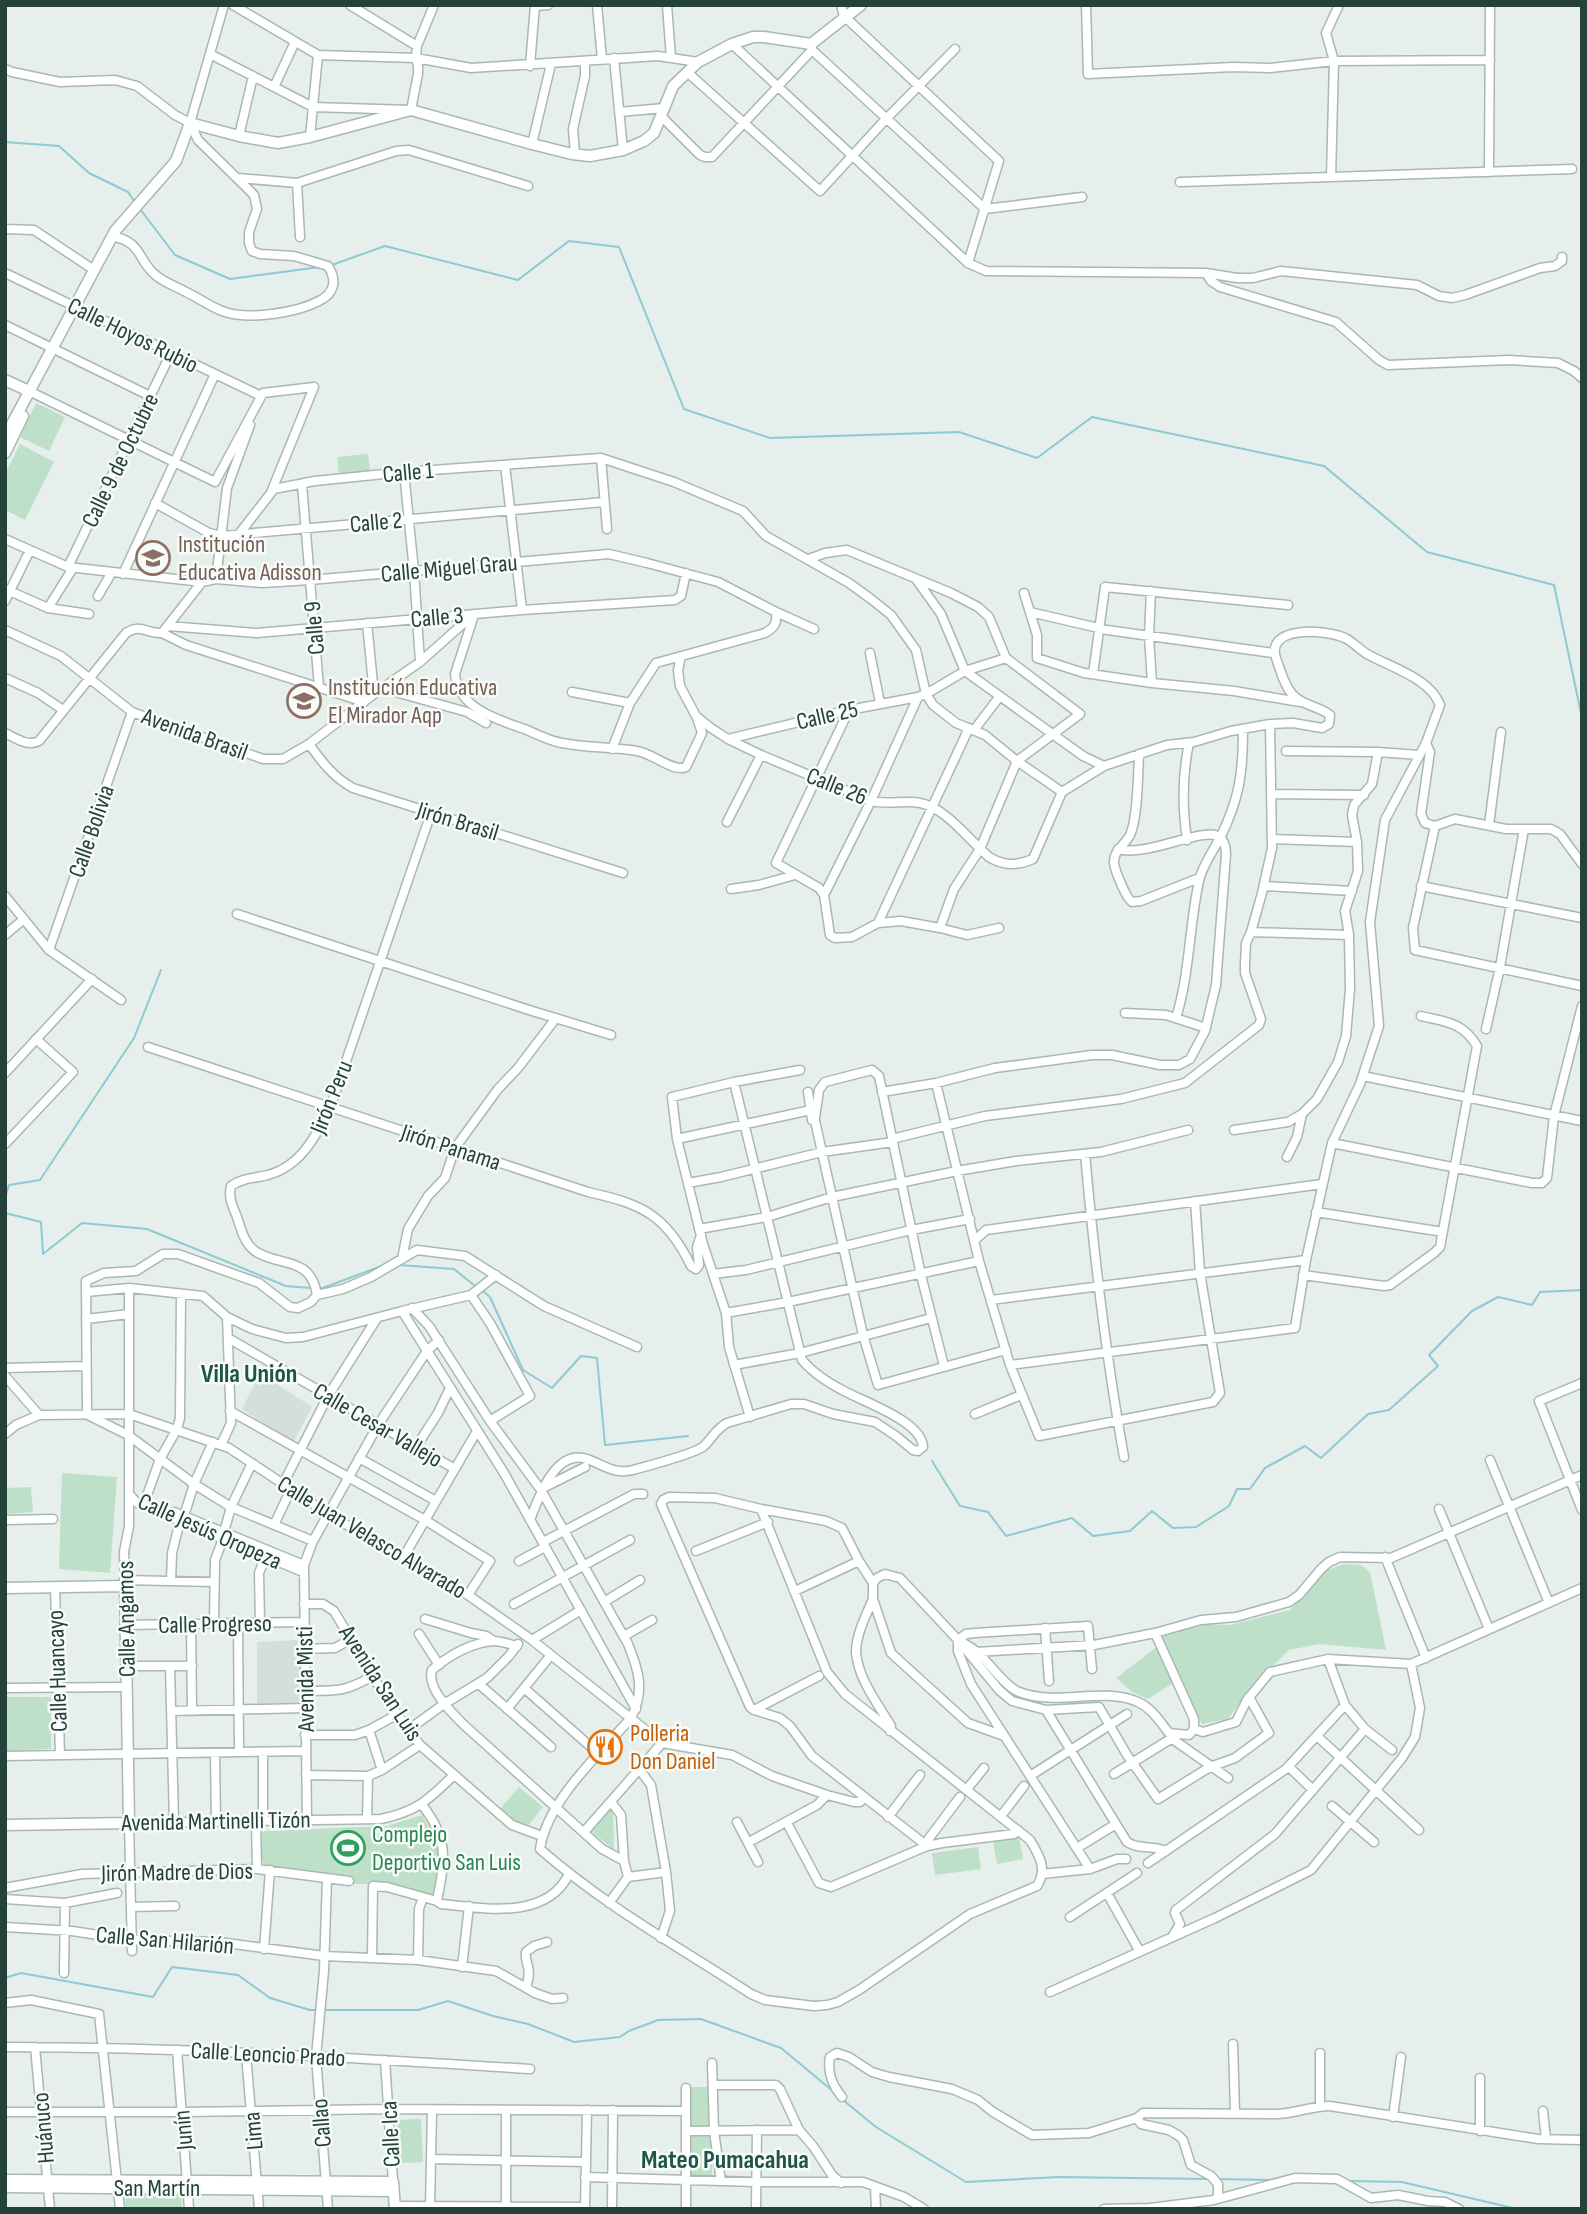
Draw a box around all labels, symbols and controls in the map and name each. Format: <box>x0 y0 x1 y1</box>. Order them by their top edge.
street label: Calle Hoyos Rubio <box>63 291 203 380</box>
street label: Calle 9 de Octubre <box>76 388 165 532</box>
street label: Calle 1 <box>381 456 435 489</box>
street label: Calle 2 <box>348 506 404 539</box>
place label: Institución Educativa Adisson <box>178 530 322 587</box>
school or university icon: Institución Educativa Adisson <box>134 539 172 577</box>
street label: Calle Miguel Grau <box>380 548 519 589</box>
street label: Calle 9 <box>298 600 331 656</box>
street label: Calle 3 <box>409 601 465 634</box>
place label: Institución Educativa El Mirador Aqp <box>328 673 497 730</box>
school or university icon: Institución Educativa El Mirador Aqp <box>285 682 323 720</box>
street label: Calle 25 <box>793 694 861 737</box>
street label: Avenida Brasil <box>137 702 252 767</box>
street label: Calle 26 <box>802 761 872 812</box>
street label: Calle Bolivia <box>62 781 121 881</box>
street label: Jirón Brasil <box>413 795 502 848</box>
street label: Jirón Peru <box>303 1056 359 1139</box>
street label: Jirón Panama <box>396 1117 504 1177</box>
district label: Villa Unión <box>201 1359 297 1390</box>
street label: Calle Cesar Vallejo <box>308 1377 448 1474</box>
street label: Calle Juan Velasco Alvarado <box>272 1470 472 1605</box>
street label: Calle Jesús Oropeza <box>133 1487 286 1576</box>
street label: Calle Angamos <box>111 1561 142 1677</box>
street label: Calle Progreso <box>158 1609 272 1640</box>
street label: Calle Huancayo <box>41 1610 74 1732</box>
street label: Avenida San Luis <box>332 1619 429 1747</box>
street label: Avenida Misti <box>290 1626 321 1733</box>
place label: Polleria Don Daniel <box>630 1719 716 1776</box>
restaurant icon: Polleria Don Daniel <box>586 1728 624 1766</box>
street label: Avenida Martinelli Tizón <box>120 1805 311 1838</box>
place label: Complejo Deportivo San Luis <box>372 1820 521 1877</box>
sports icon: Complejo Deportivo San Luis <box>329 1829 367 1867</box>
street label: Jirón Madre de Dios <box>100 1857 253 1888</box>
street label: Calle San Hilarión <box>95 1920 235 1961</box>
street label: Calle Leoncio Prado <box>190 2036 346 2073</box>
street label: Huánuco <box>26 2091 61 2165</box>
street label: Callao <box>305 2097 338 2148</box>
street label: Calle Ica <box>374 2100 407 2168</box>
street label: Junín <box>167 2109 200 2152</box>
street label: Lima <box>237 2111 270 2151</box>
district label: Mateo Pumacahua <box>641 2145 809 2176</box>
street label: San Martín <box>114 2174 200 2203</box>

